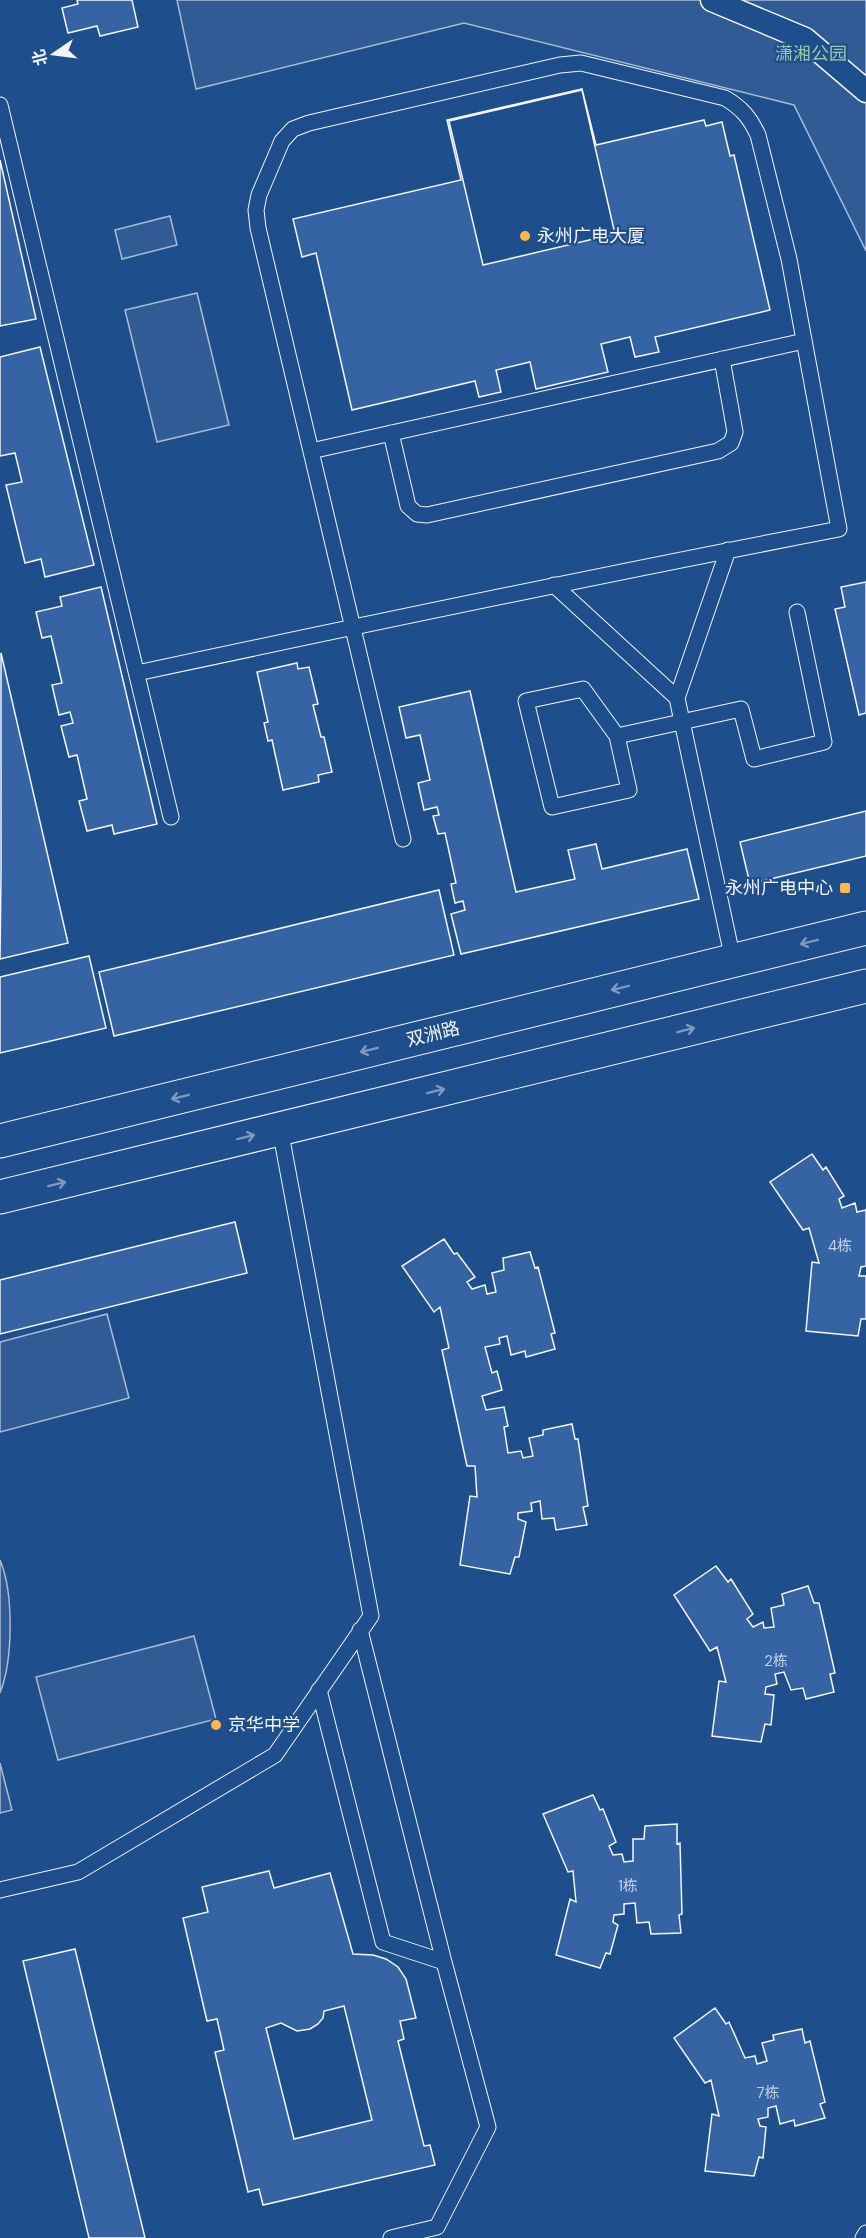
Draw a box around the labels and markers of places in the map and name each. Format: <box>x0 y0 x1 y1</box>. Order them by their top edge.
place label: 永州广电大厦 <box>537 224 645 248</box>
marker: 永州广电大厦 <box>518 229 532 243</box>
place label: 永州广电中心 <box>725 876 833 900</box>
marker: 永州广电中心 <box>838 881 852 895</box>
place label: 京华中学 <box>228 1713 300 1737</box>
marker: 京华中学 <box>209 1718 223 1732</box>

